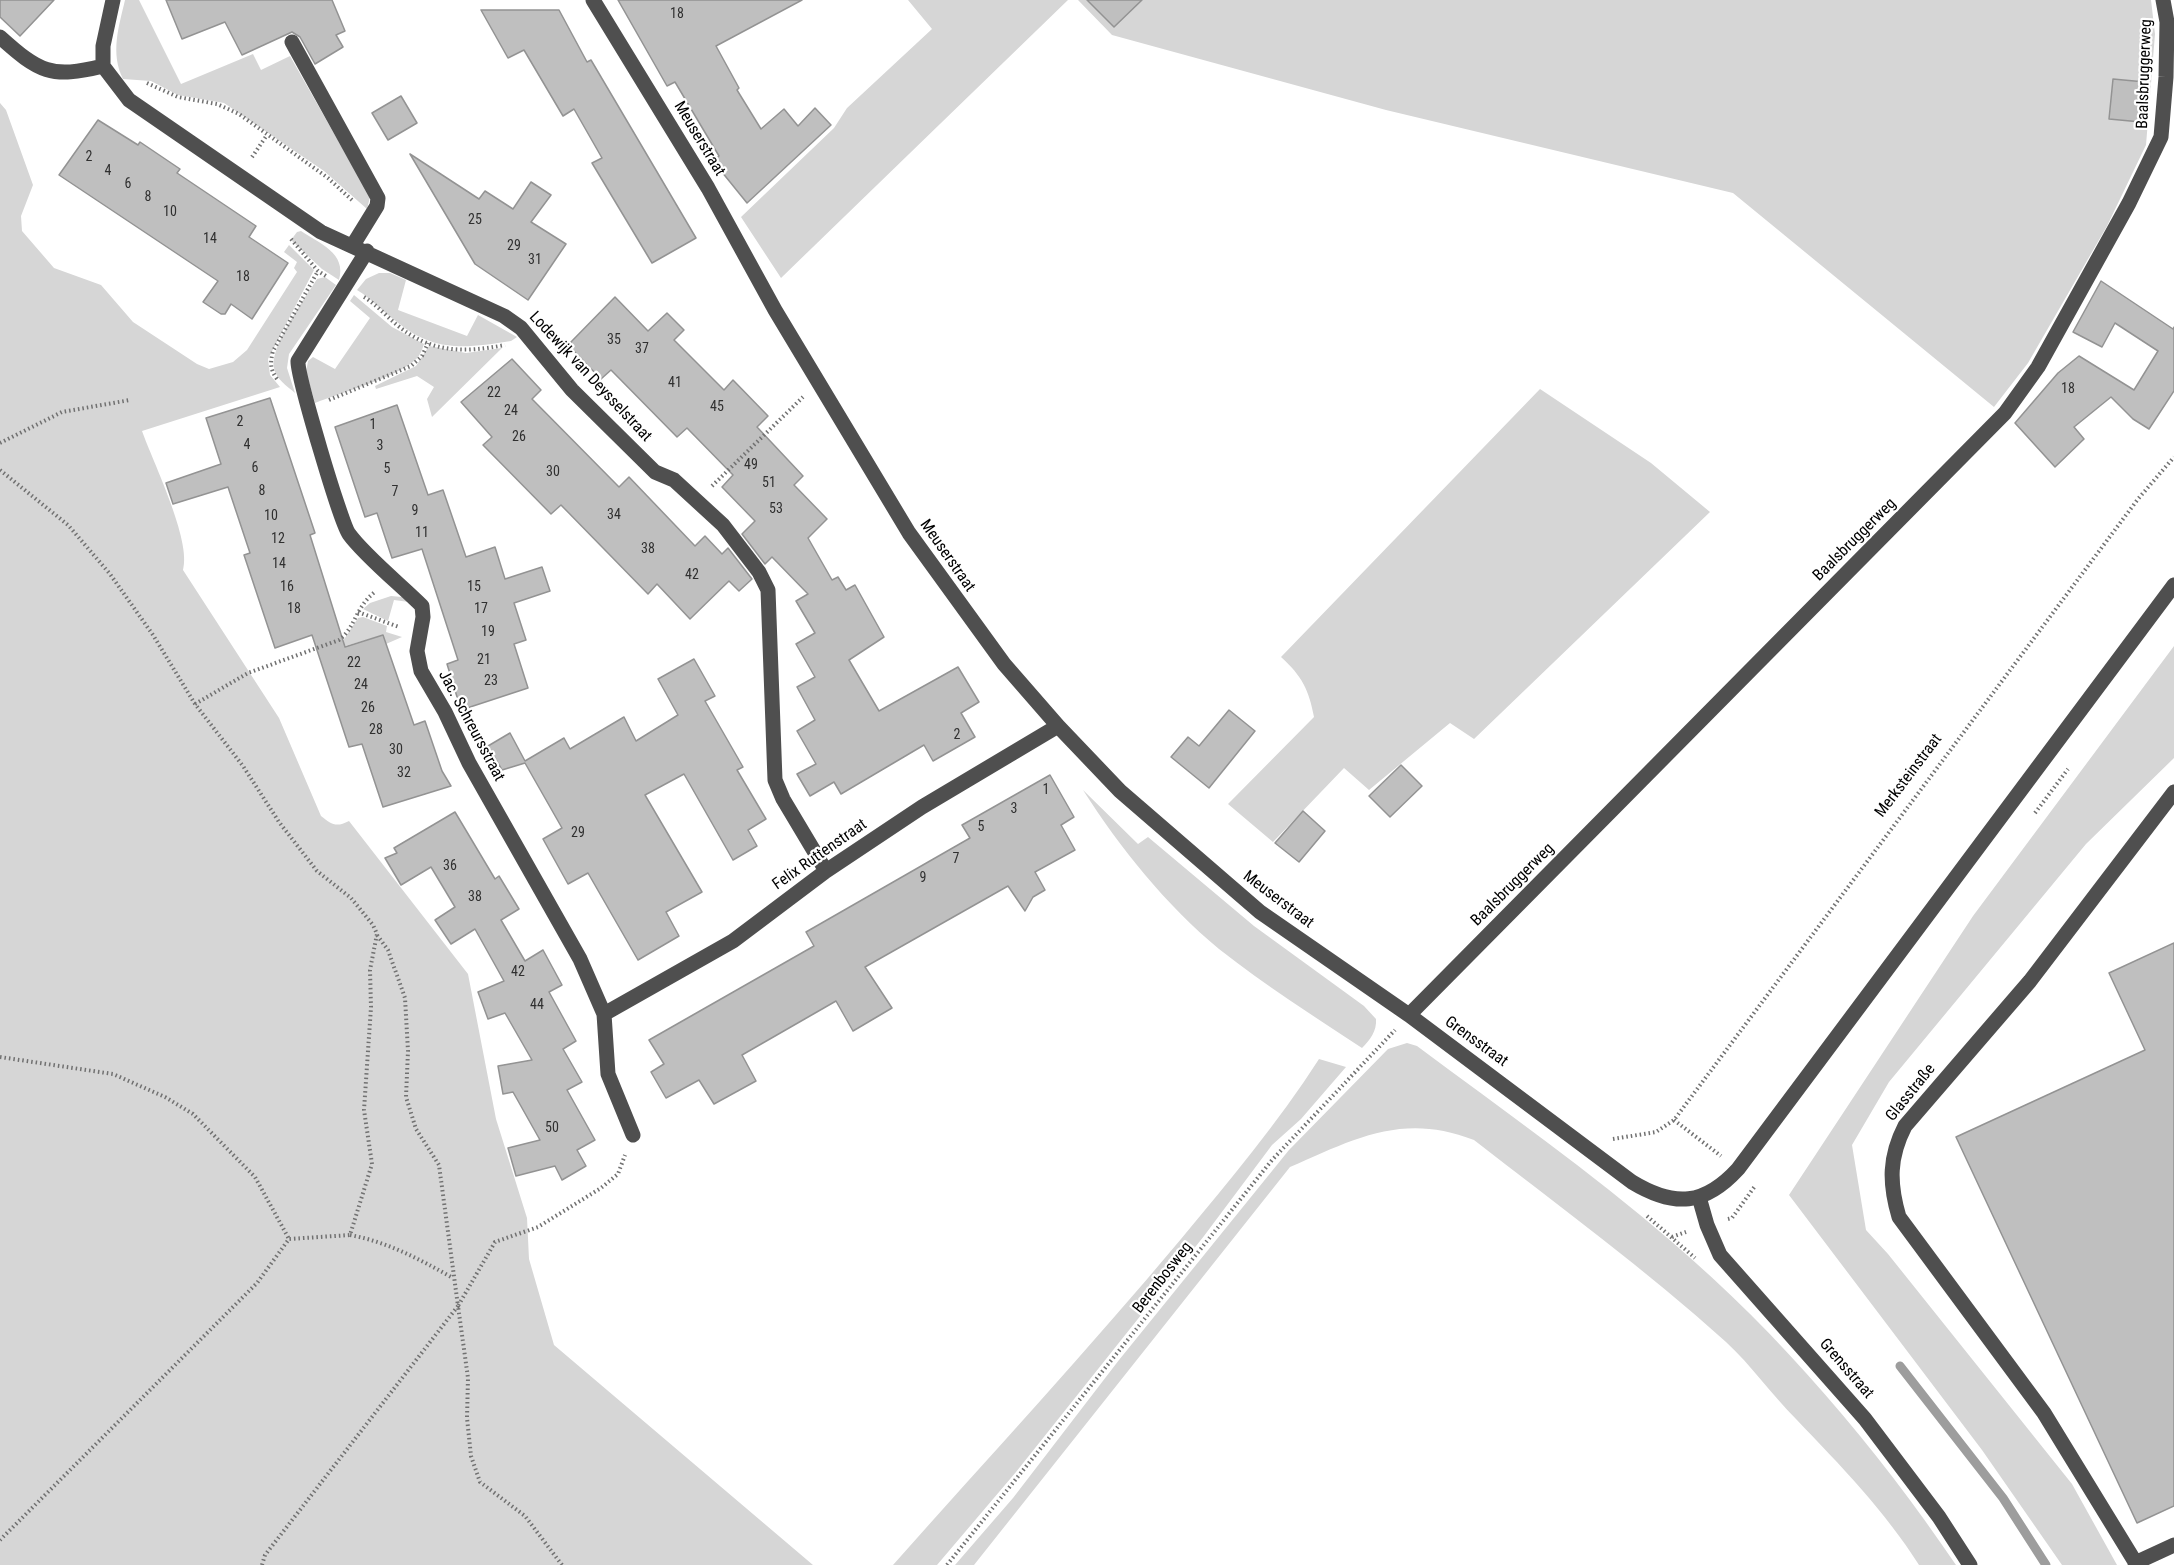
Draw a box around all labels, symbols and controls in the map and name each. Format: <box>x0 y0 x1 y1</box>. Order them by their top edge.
house number: 18 <box>670 6 684 22</box>
street label: Baalsbruggerweg <box>2133 19 2157 129</box>
street label: Meuserstraat <box>669 98 729 180</box>
house number: 2 <box>86 149 92 165</box>
house number: 4 <box>105 163 111 179</box>
house number: 6 <box>125 176 131 192</box>
house number: 8 <box>145 189 151 205</box>
house number: 10 <box>163 204 177 220</box>
house number: 25 <box>468 212 482 228</box>
house number: 14 <box>203 231 217 247</box>
house number: 29 <box>507 238 521 254</box>
house number: 31 <box>528 252 542 268</box>
house number: 18 <box>236 269 250 285</box>
street label: Lodewijk van Deysselstraat <box>525 308 655 446</box>
house number: 35 <box>607 332 621 348</box>
house number: 37 <box>635 341 649 357</box>
house number: 41 <box>668 375 682 391</box>
house number: 18 <box>2061 381 2075 397</box>
house number: 22 <box>487 385 501 401</box>
house number: 45 <box>710 399 724 415</box>
house number: 24 <box>504 403 518 419</box>
house number: 2 <box>237 414 243 430</box>
house number: 1 <box>370 417 376 433</box>
house number: 26 <box>512 429 526 445</box>
house number: 4 <box>244 437 250 453</box>
house number: 3 <box>377 438 383 454</box>
house number: 49 <box>744 457 758 473</box>
house number: 6 <box>252 460 258 476</box>
house number: 5 <box>384 461 390 477</box>
house number: 30 <box>546 464 560 480</box>
house number: 51 <box>762 475 776 491</box>
house number: 8 <box>259 483 265 499</box>
house number: 7 <box>392 484 398 500</box>
street label: Baalsbruggerweg <box>1809 494 1901 586</box>
house number: 53 <box>769 501 783 517</box>
house number: 9 <box>412 503 418 519</box>
house number: 34 <box>607 507 621 523</box>
house number: 10 <box>264 508 278 524</box>
street label: Meuserstraat <box>915 516 979 596</box>
house number: 11 <box>415 525 429 541</box>
house number: 12 <box>271 531 285 547</box>
house number: 38 <box>641 541 655 557</box>
house number: 14 <box>272 556 286 572</box>
house number: 42 <box>685 567 699 583</box>
house number: 16 <box>280 579 294 595</box>
house number: 15 <box>467 579 481 595</box>
house number: 18 <box>287 601 301 617</box>
house number: 17 <box>474 601 488 617</box>
house number: 19 <box>481 624 495 640</box>
house number: 21 <box>477 652 491 668</box>
house number: 22 <box>347 655 361 671</box>
street label: Jac. Schreursstraat <box>434 667 508 785</box>
house number: 23 <box>484 673 498 689</box>
house number: 24 <box>354 677 368 693</box>
house number: 26 <box>361 700 375 716</box>
house number: 28 <box>369 722 383 738</box>
house number: 2 <box>954 727 960 743</box>
street label: Merksteinstraat <box>1871 731 1947 821</box>
house number: 30 <box>389 742 403 758</box>
house number: 32 <box>397 765 411 781</box>
house number: 1 <box>1043 782 1049 798</box>
house number: 3 <box>1011 801 1017 817</box>
street label: Felix Ruttenstraat <box>769 815 871 895</box>
house number: 5 <box>978 819 984 835</box>
house number: 29 <box>571 825 585 841</box>
street label: Baalsbruggerweg <box>1467 839 1559 931</box>
house number: 7 <box>953 851 959 867</box>
house number: 36 <box>443 858 457 874</box>
street label: Meuserstraat <box>1239 867 1317 933</box>
house number: 9 <box>920 870 926 886</box>
house number: 38 <box>468 889 482 905</box>
house number: 42 <box>511 964 525 980</box>
house number: 44 <box>530 997 544 1013</box>
street label: Grensstraat <box>1441 1013 1511 1071</box>
street label: Glasstraße <box>1882 1060 1940 1126</box>
house number: 50 <box>545 1120 559 1136</box>
street label: Berenbosweg <box>1129 1239 1197 1317</box>
street label: Grensstraat <box>1815 1335 1877 1403</box>

